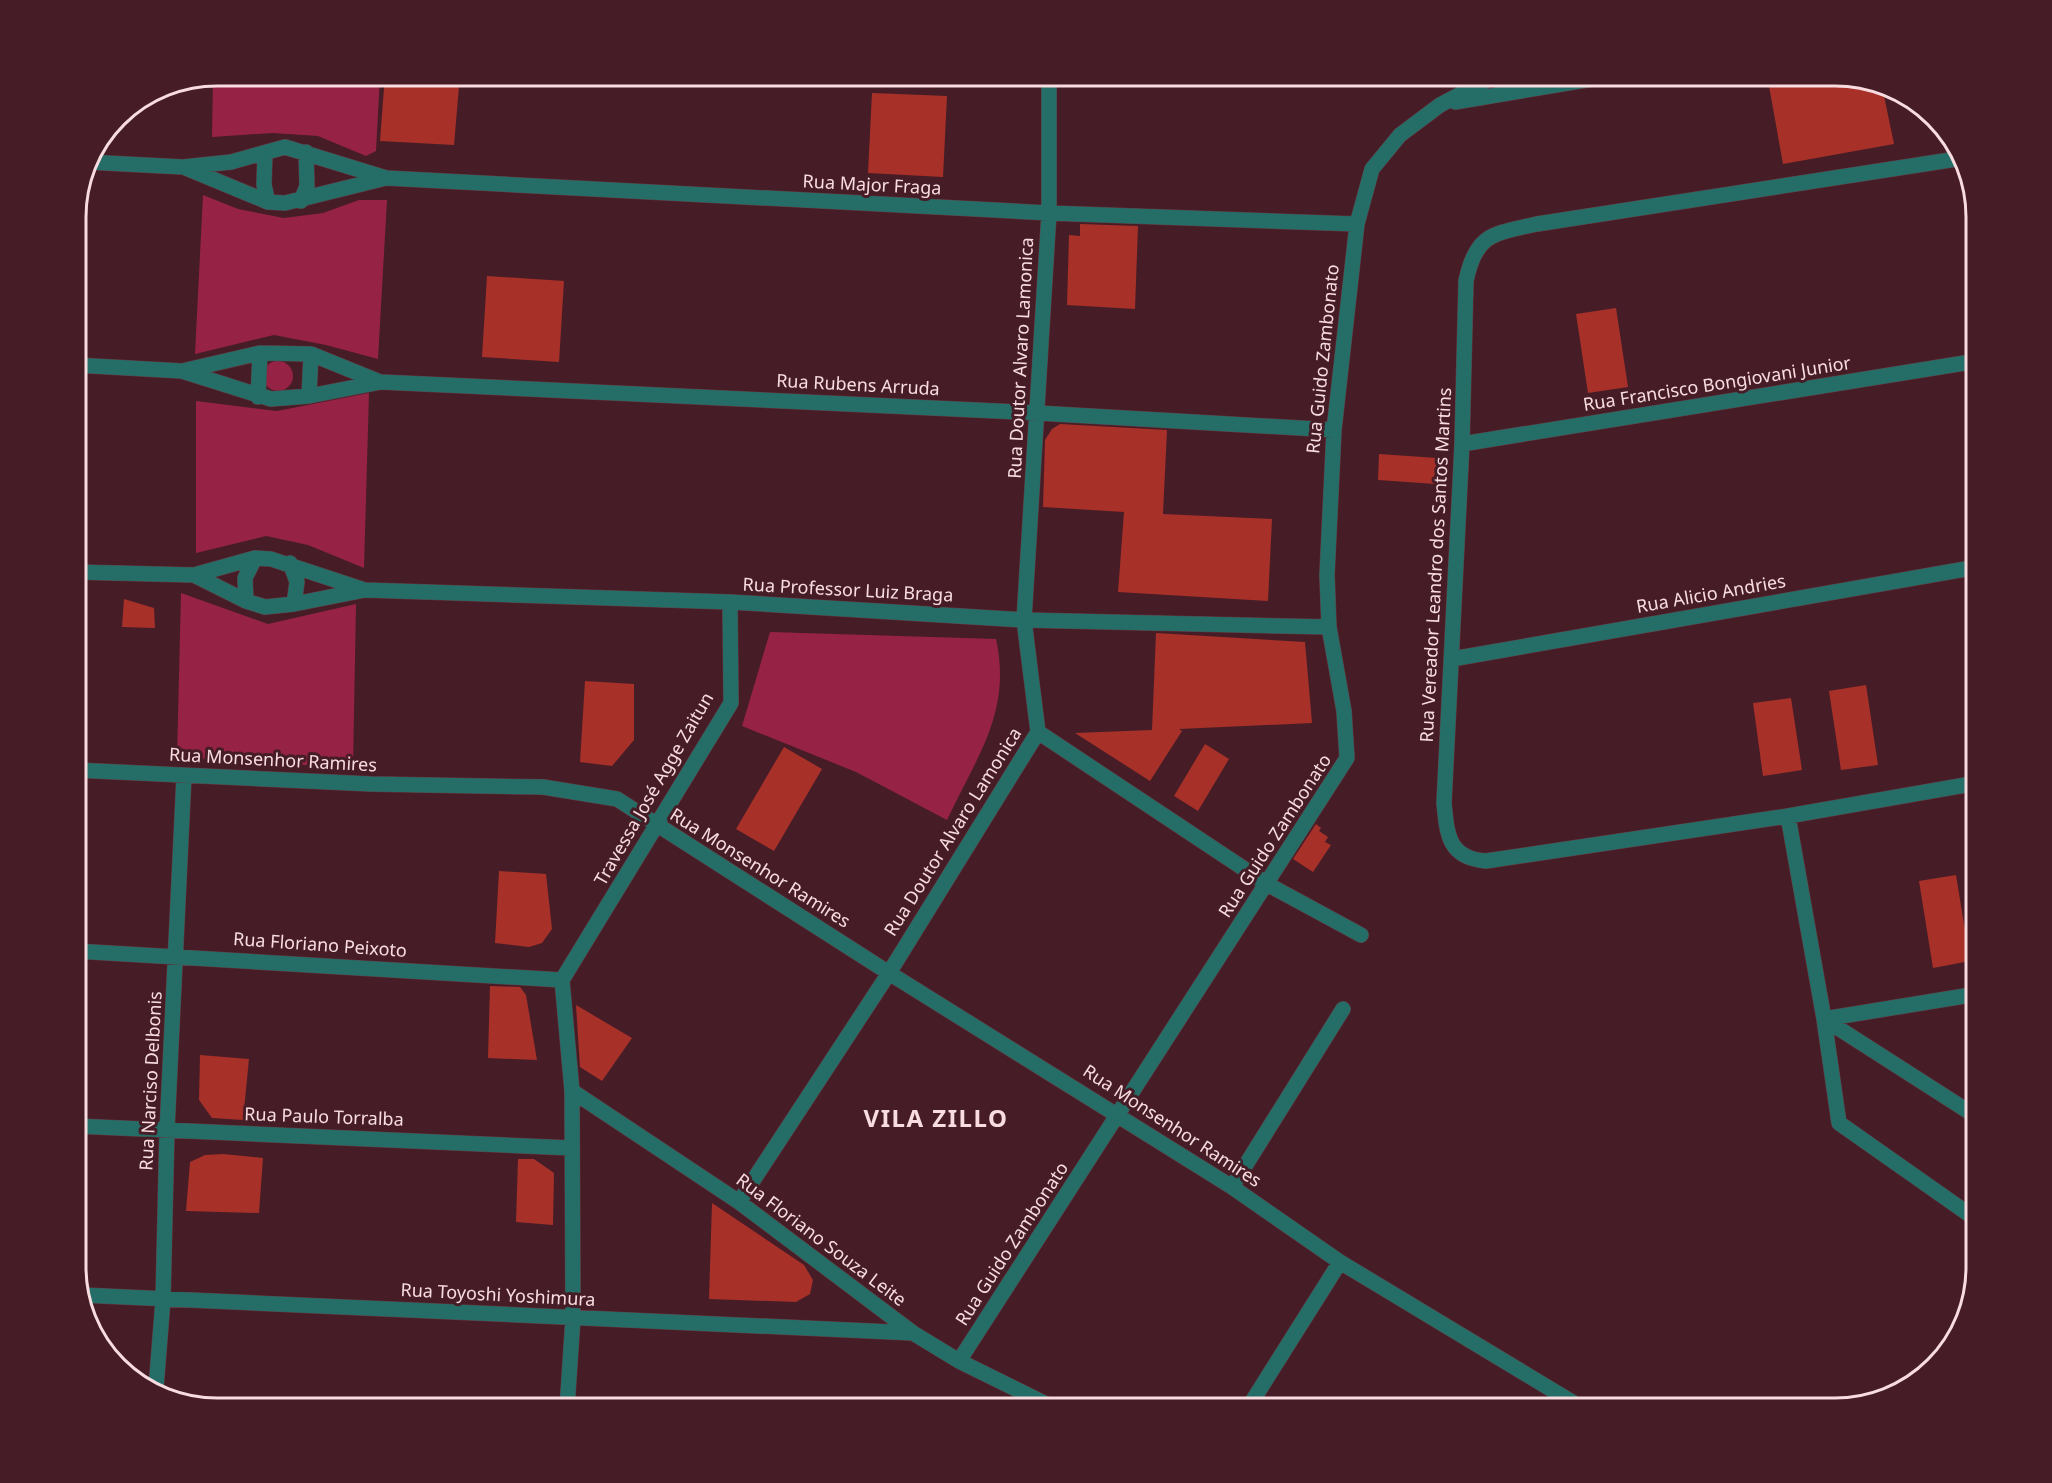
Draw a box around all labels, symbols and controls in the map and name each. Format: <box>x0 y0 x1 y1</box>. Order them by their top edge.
street label: Rua Major Fraga <box>802 168 942 200</box>
street label: Rua Doutor Alvaro Lamonica <box>1002 237 1038 479</box>
street label: Rua Guido Zambonato <box>1300 263 1344 455</box>
street label: Rua Francisco Bongiovani Junior <box>1581 350 1853 416</box>
street label: Rua Rubens Arruda <box>776 368 940 400</box>
street label: Rua Vereador Leandro dos Santos Martins <box>1414 387 1456 743</box>
street label: Rua Alicio Andries <box>1634 568 1787 618</box>
street label: Rua Professor Luiz Braga <box>742 571 954 607</box>
street label: Travessa José Agge Zaitun <box>588 688 718 889</box>
street label: Rua Doutor Alvaro Lamonica <box>878 723 1026 940</box>
street label: Rua Monsenhor Ramires <box>169 742 378 776</box>
street label: Rua Guido Zambonato <box>1212 749 1336 922</box>
street label: Rua Monsenhor Ramires <box>666 802 855 932</box>
street label: Rua Floriano Peixoto <box>232 926 408 962</box>
street label: Rua Narciso Delbonis <box>133 991 167 1171</box>
street label: Rua Monsenhor Ramires <box>1079 1058 1266 1192</box>
street label: Rua Paulo Torralba <box>244 1101 404 1131</box>
district label: VILA ZILLO <box>864 1101 1008 1134</box>
street label: Rua Guido Zambonato <box>949 1157 1073 1330</box>
street label: Rua Floriano Souza Leite <box>732 1167 911 1311</box>
street label: Rua Toyoshi Yoshimura <box>400 1277 596 1311</box>

